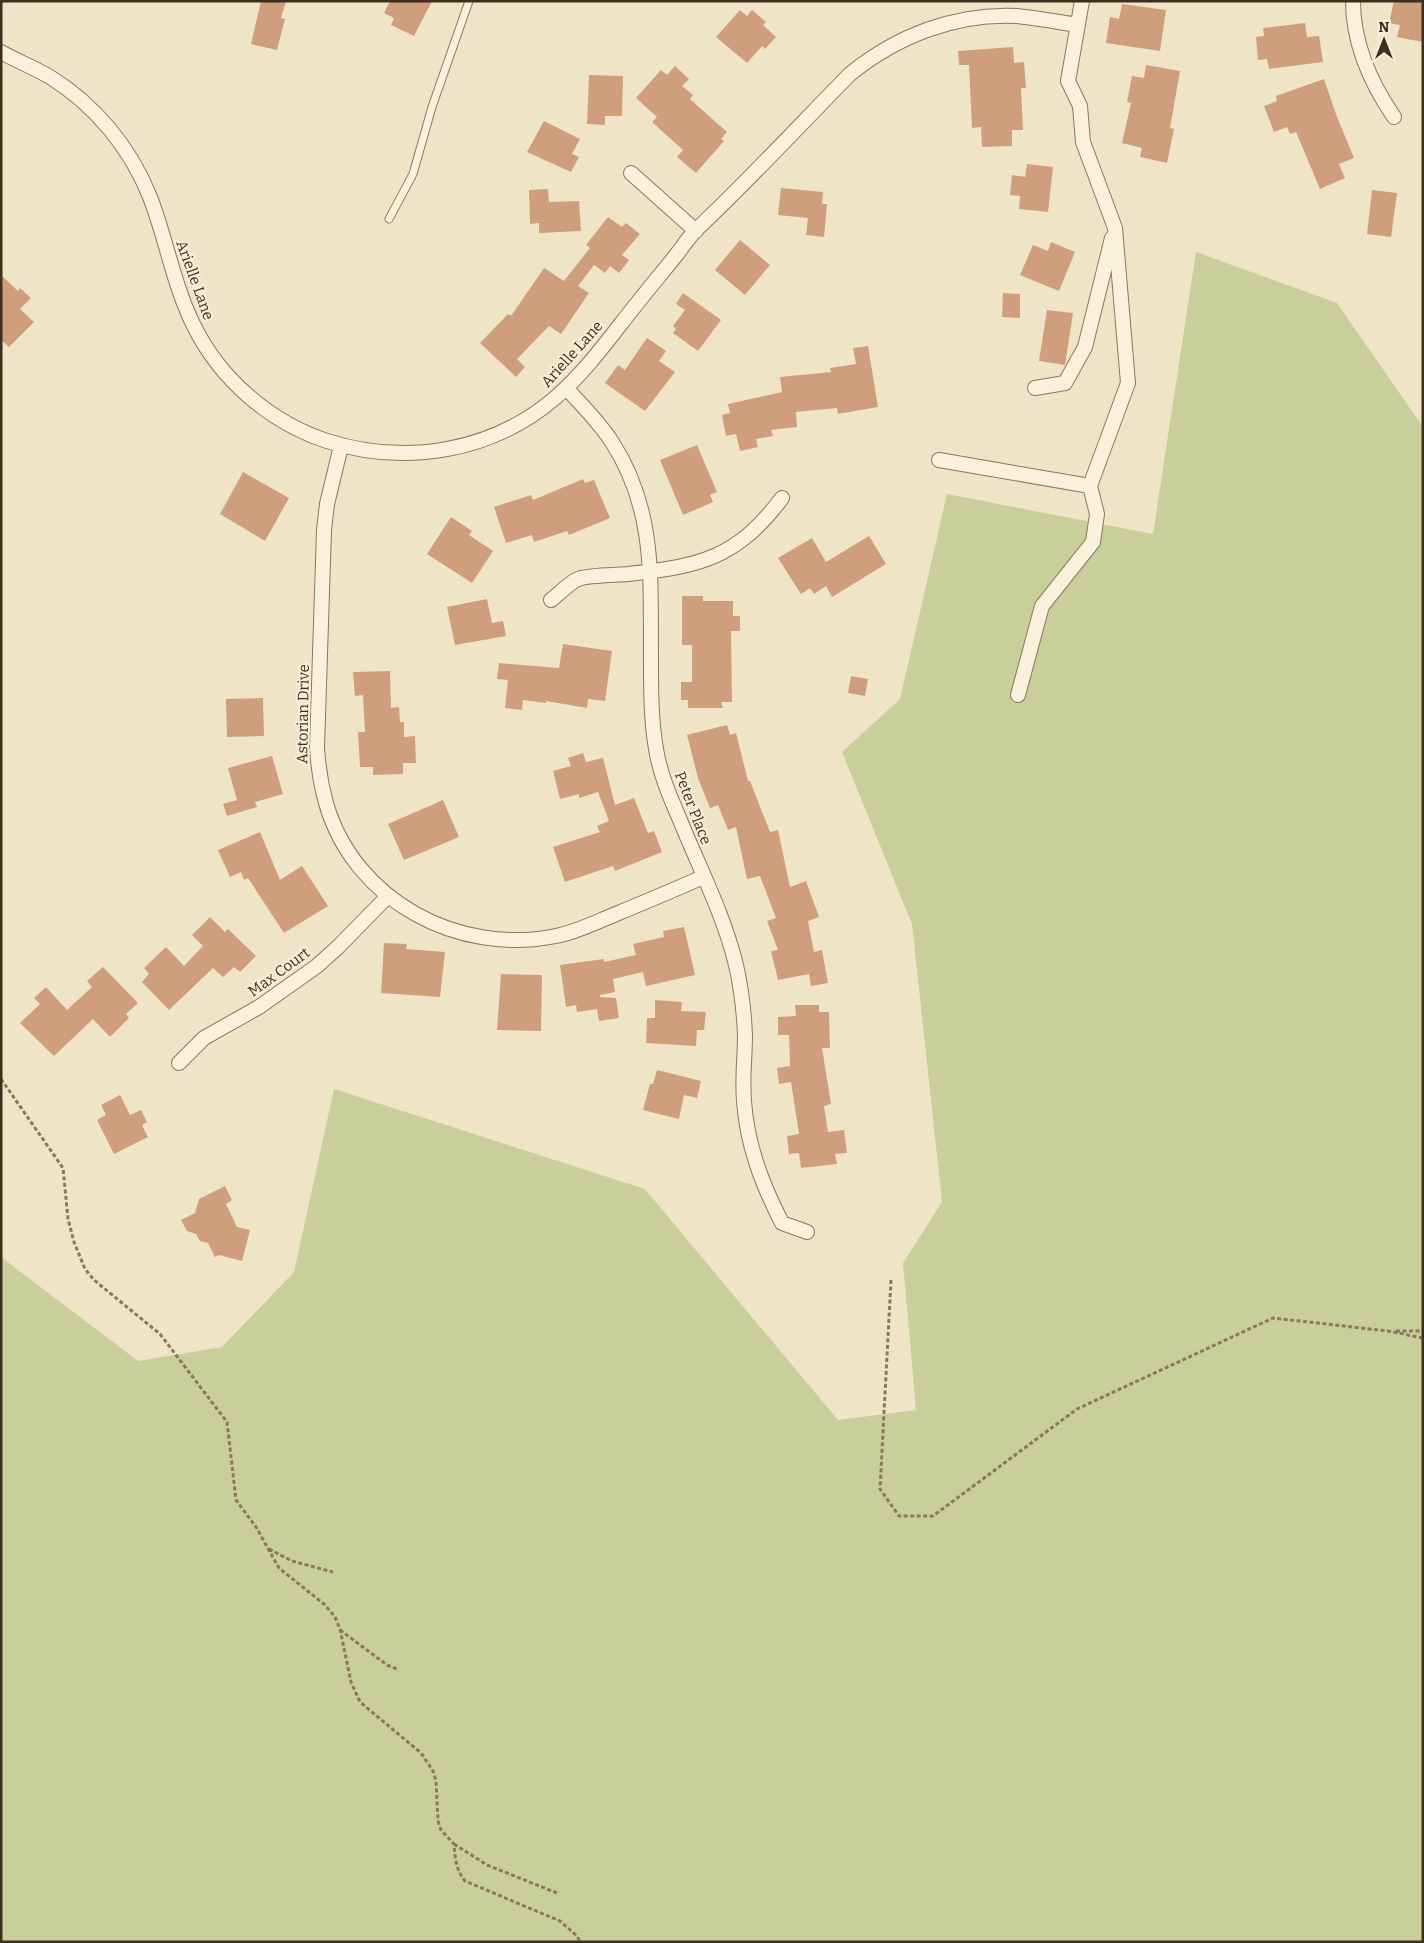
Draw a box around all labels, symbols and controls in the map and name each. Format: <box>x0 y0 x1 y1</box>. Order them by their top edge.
north arrow <box>1359 15 1409 65</box>
text: N <box>1379 19 1390 36</box>
street label: Arielle Lane <box>172 238 218 322</box>
street label: Arielle Lane <box>537 317 607 391</box>
street label: Astorian Drive <box>293 664 313 764</box>
street label: Peter Place <box>671 769 715 847</box>
street label: Max Court <box>245 943 314 1000</box>

